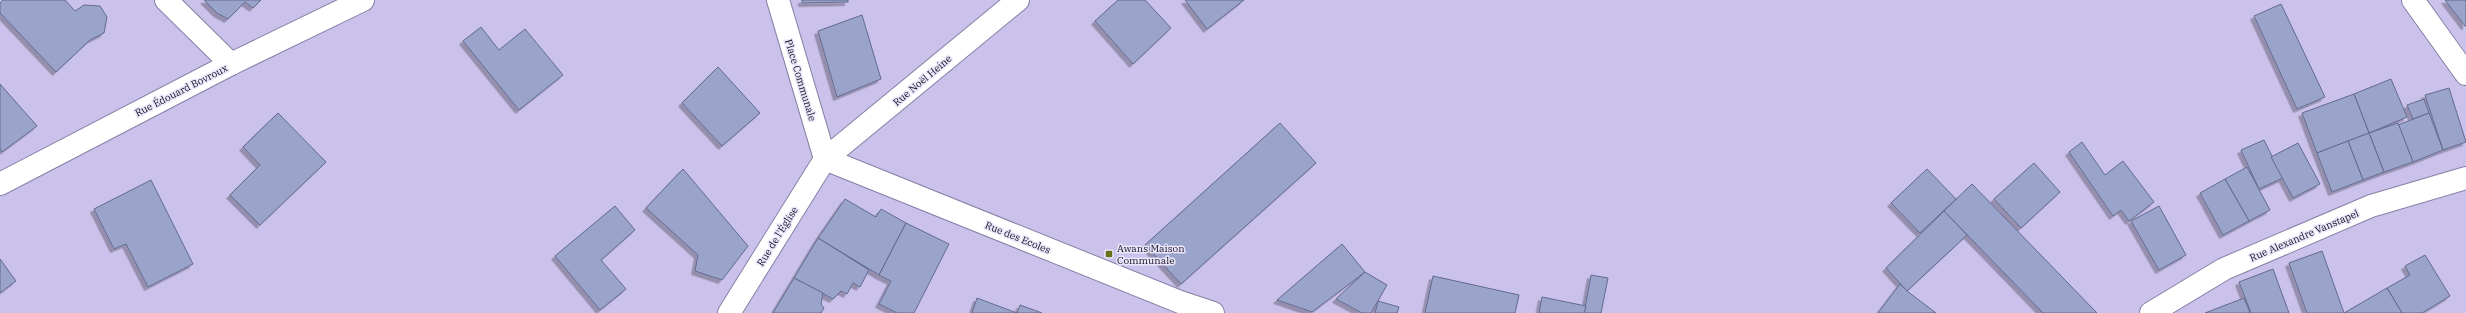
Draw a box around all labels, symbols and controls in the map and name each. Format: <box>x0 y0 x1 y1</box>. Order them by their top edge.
street label: Place Communale <box>782 38 819 123</box>
street label: Rue Noël Heine <box>890 52 954 109</box>
street label: Rue Édouard Bovroux <box>133 61 230 120</box>
street label: Rue de l'Église <box>754 204 801 268</box>
street label: Rue Alexandre Vanstapel <box>2248 207 2361 264</box>
street label: Rue des Ecoles <box>983 218 1053 257</box>
place label: Awans Maison Communale <box>1117 242 1185 267</box>
marker: Awans Maison Communale <box>1104 249 1114 259</box>

